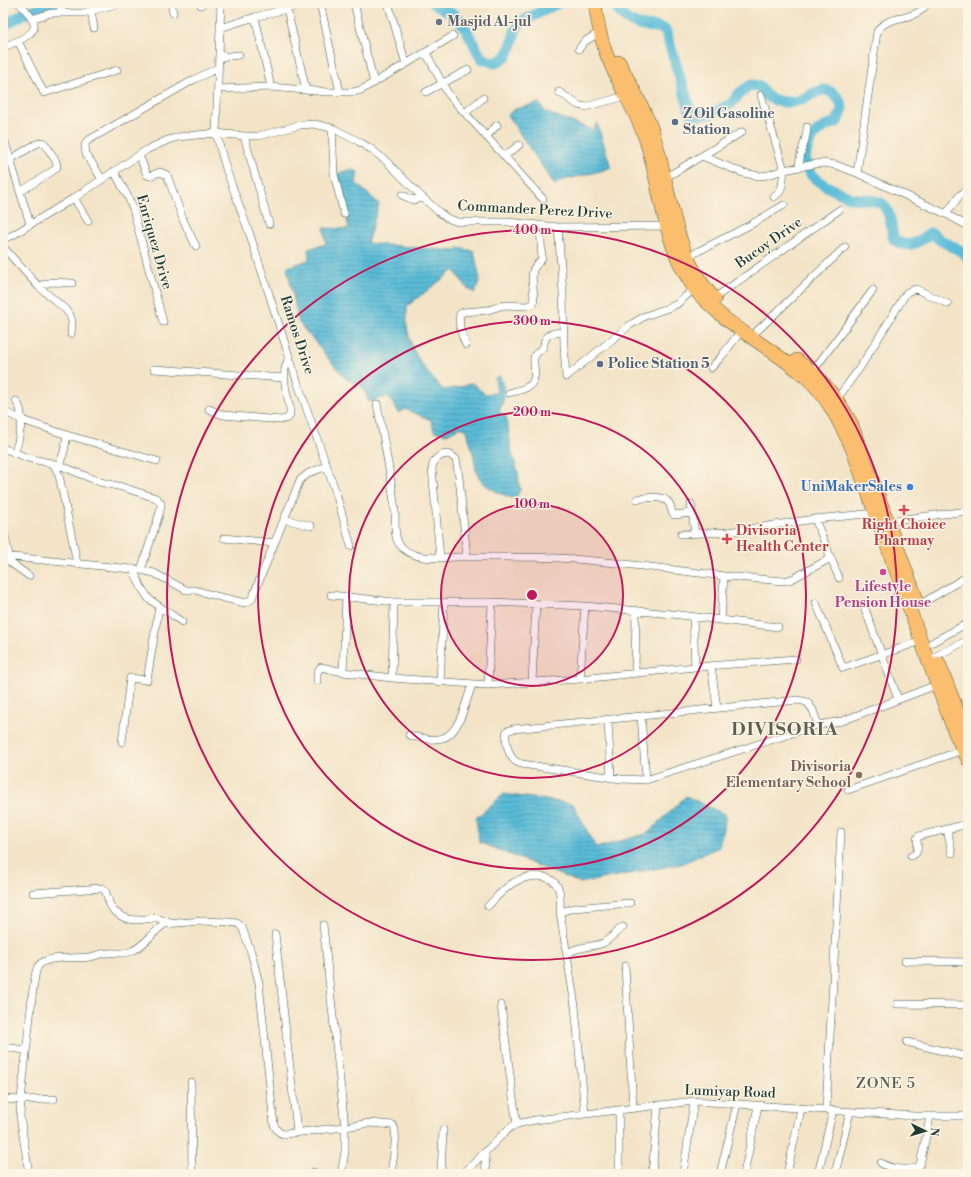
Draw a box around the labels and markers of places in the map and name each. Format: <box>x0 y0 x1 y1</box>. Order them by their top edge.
place label: Masjid Al-jul <box>447 13 532 31</box>
marker: Masjid Al-jul <box>434 17 444 27</box>
place label: Z Oil Gasoline Station <box>683 105 775 139</box>
marker: Z Oil Gasoline Station <box>670 117 680 127</box>
place label: Police Station 5 <box>608 355 710 373</box>
marker: Police Station 5 <box>595 359 605 369</box>
place label: UniMakerSales <box>801 478 902 496</box>
marker: UniMakerSales <box>905 482 915 492</box>
marker: Right Choice Pharmay <box>899 505 909 515</box>
place label: Right Choice Pharmay <box>862 516 947 550</box>
place label: Divisoria Health Center <box>736 522 829 556</box>
marker: Divisoria Health Center <box>721 533 733 545</box>
marker: Lifestyle Pension House <box>878 567 888 577</box>
place label: Lifestyle Pension House <box>835 578 932 612</box>
centre of rings <box>525 588 539 602</box>
place label: Divisoria Elementary School <box>726 758 851 792</box>
marker: Divisoria Elementary School <box>854 770 864 780</box>

